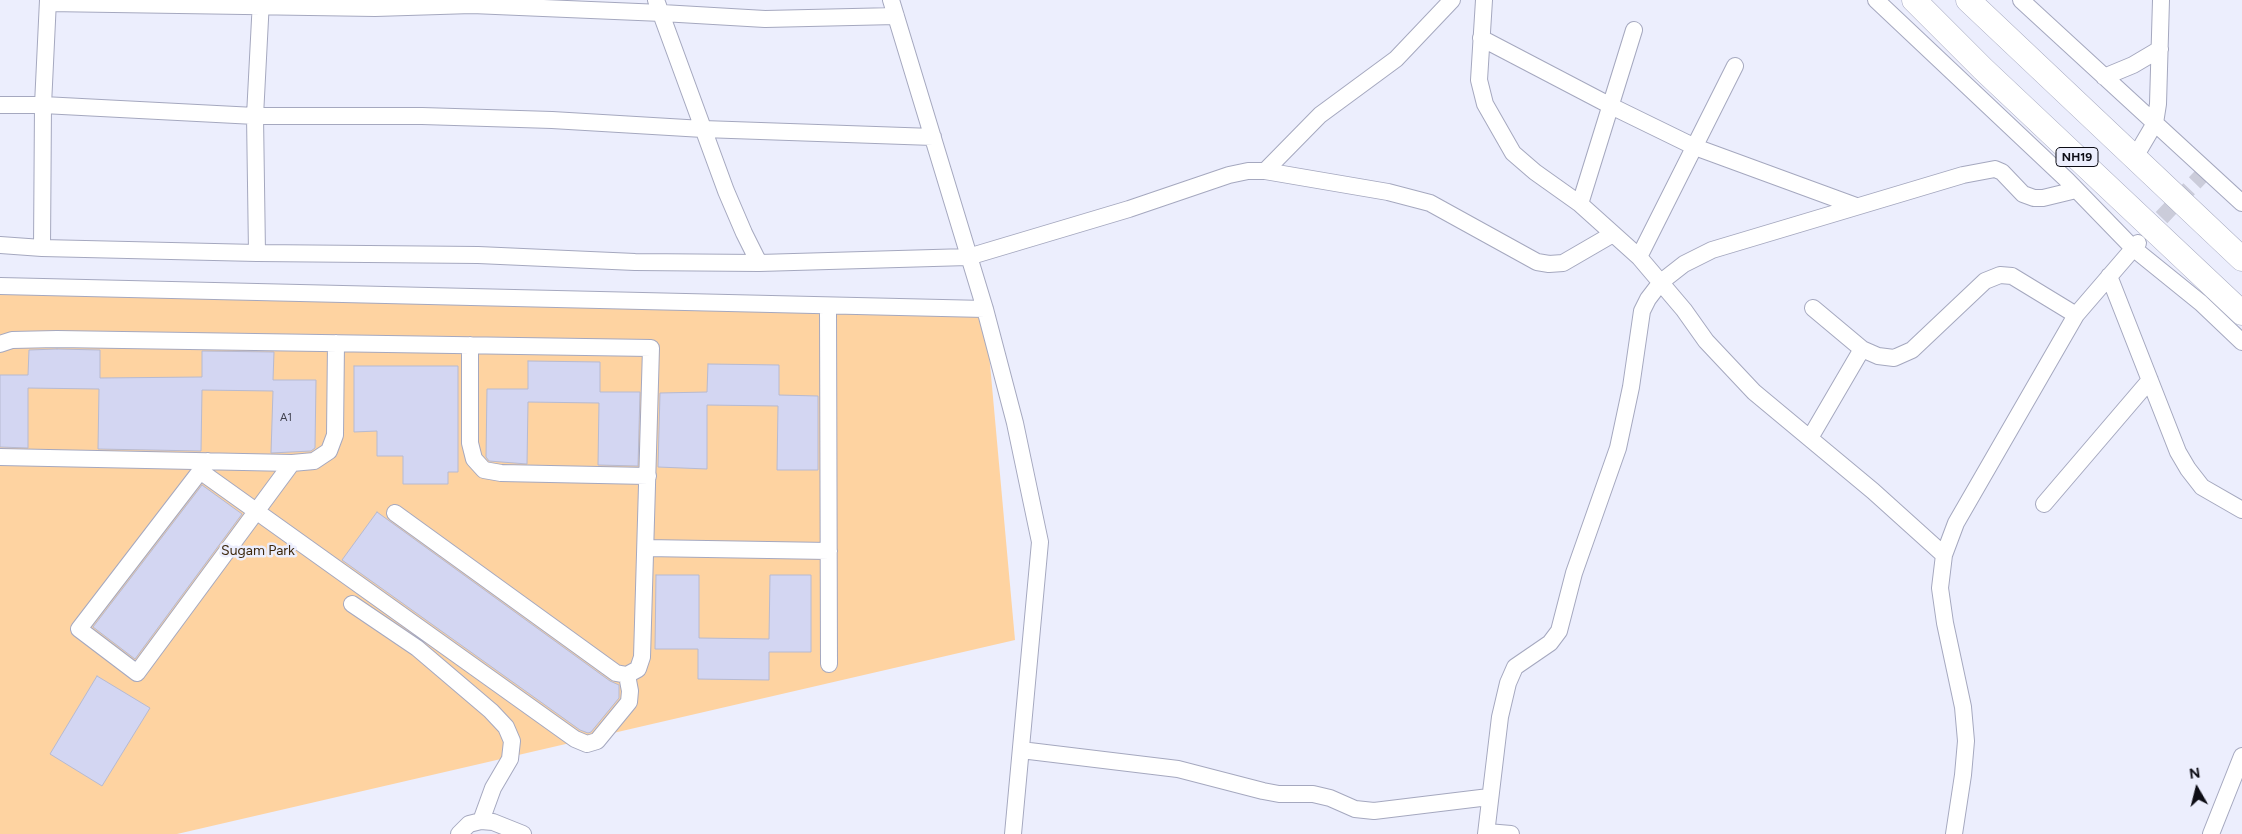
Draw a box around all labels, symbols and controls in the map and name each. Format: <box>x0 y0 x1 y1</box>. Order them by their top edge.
road number: NH19 <box>2056 148 2098 166</box>
house number: A1 <box>280 411 292 425</box>
park label: Sugam Park <box>221 543 295 559</box>
north arrow <box>2172 764 2222 814</box>
text: N <box>2188 764 2201 783</box>

